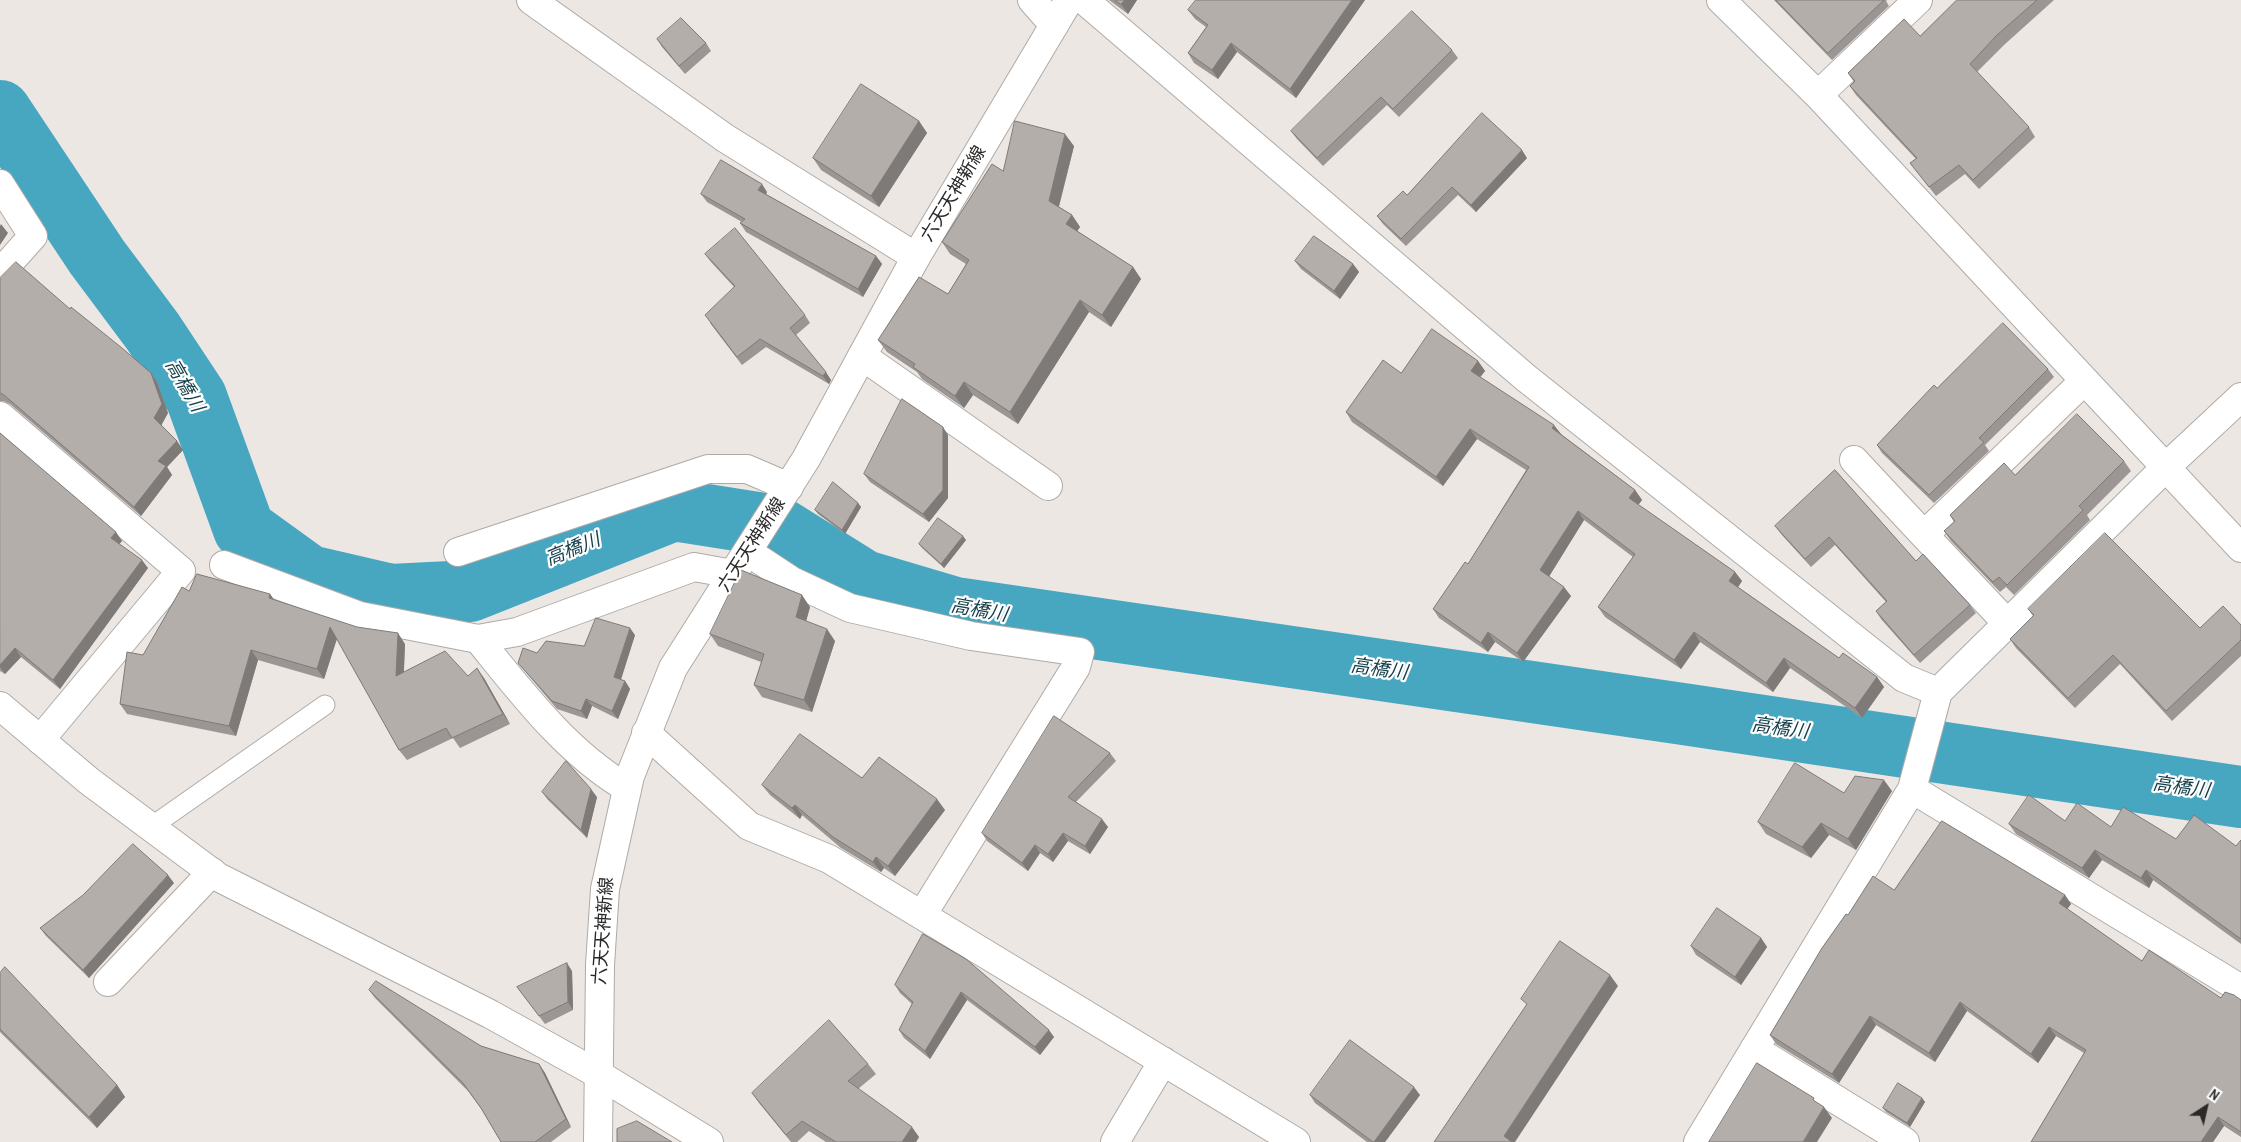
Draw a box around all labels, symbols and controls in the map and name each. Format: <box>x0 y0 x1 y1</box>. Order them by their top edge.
street label: 六天天神新線 <box>917 142 991 246</box>
water label: 高橋川 <box>160 356 208 416</box>
street label: 六天天神新線 <box>714 494 790 596</box>
water label: 高橋川 <box>542 529 604 571</box>
water label: 高橋川 <box>949 595 1009 627</box>
water label: 高橋川 <box>1349 655 1409 685</box>
water label: 高橋川 <box>1750 714 1810 744</box>
water label: 高橋川 <box>2151 773 2211 803</box>
street label: 六天天神新線 <box>589 876 619 986</box>
north arrow <box>2181 1082 2231 1132</box>
text: N <box>2206 1085 2223 1104</box>

